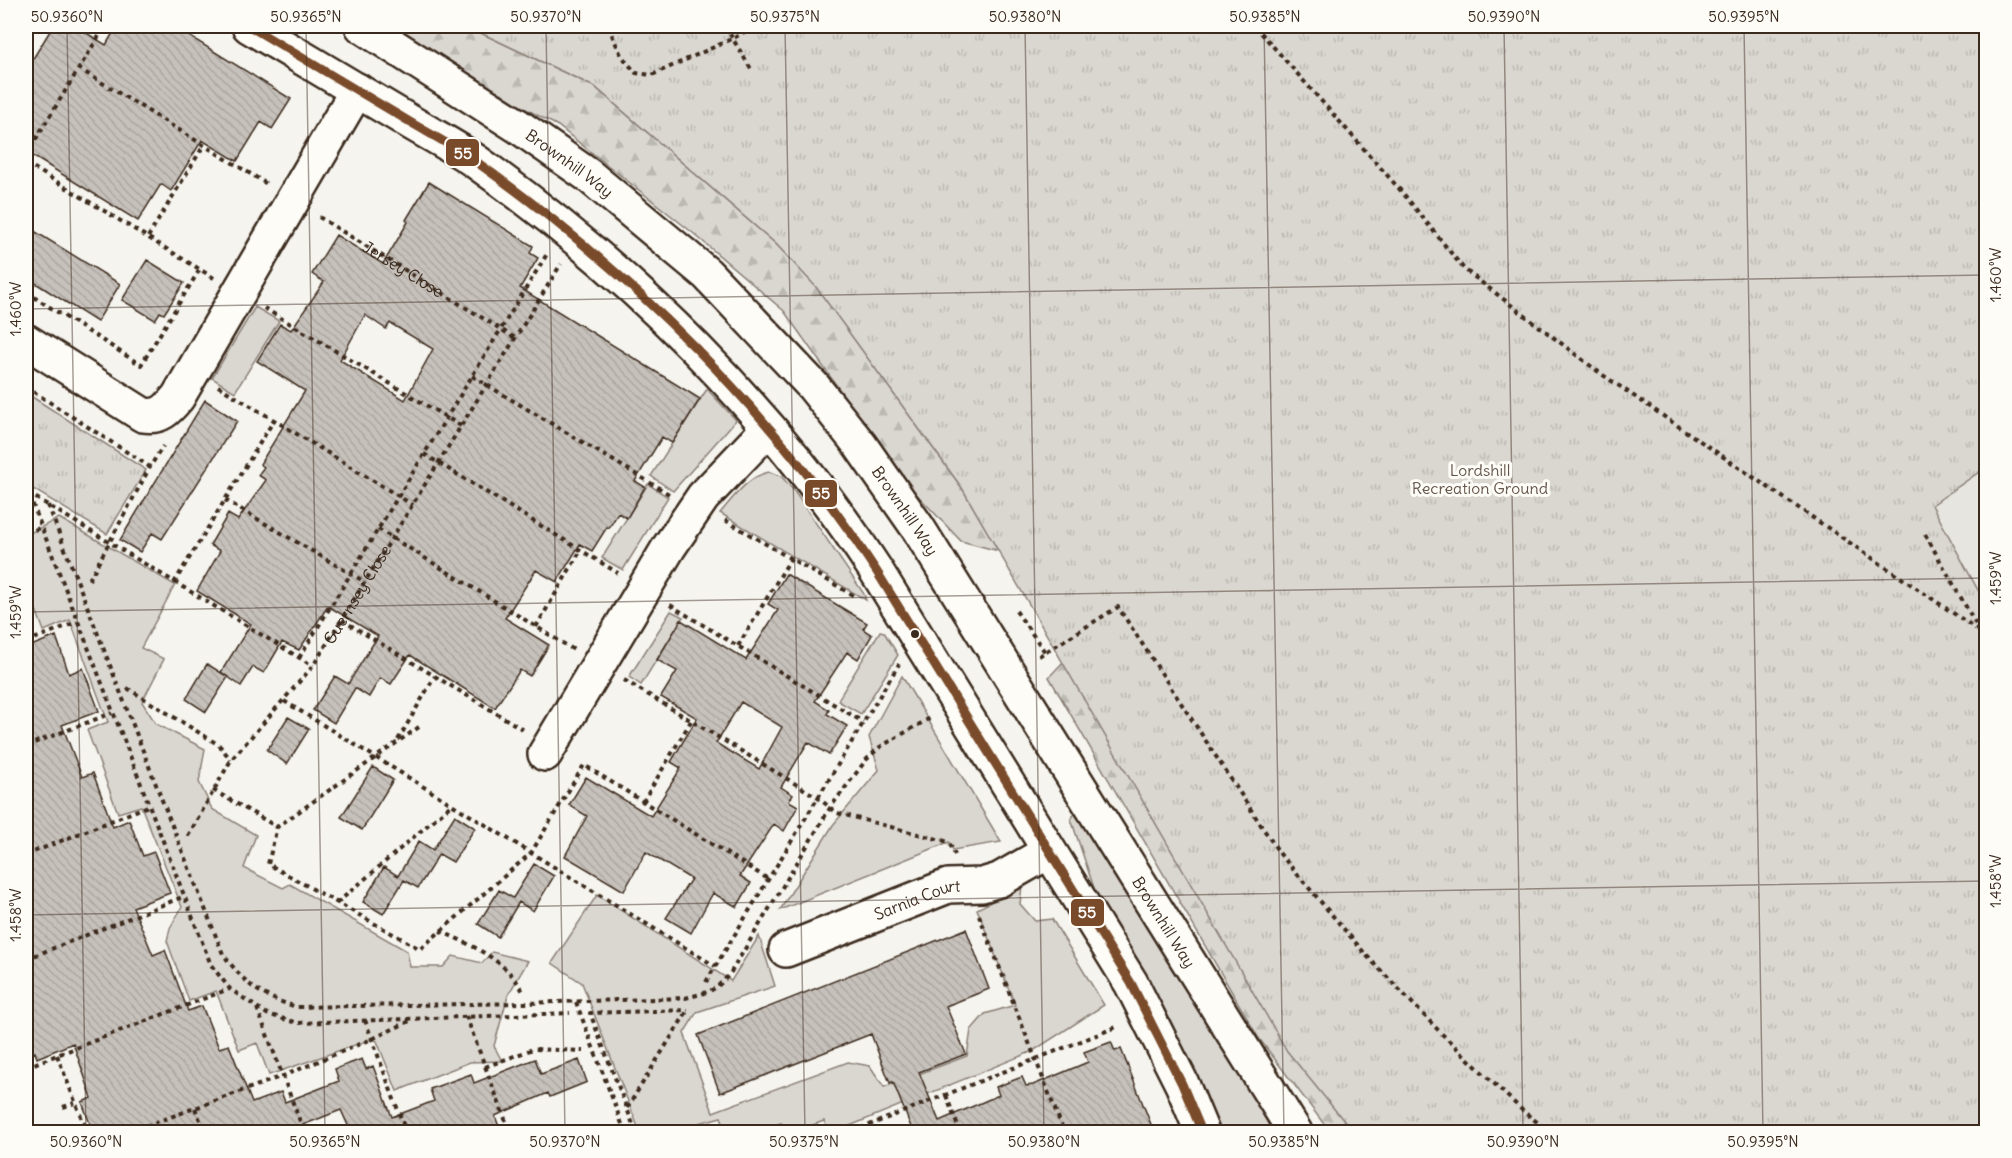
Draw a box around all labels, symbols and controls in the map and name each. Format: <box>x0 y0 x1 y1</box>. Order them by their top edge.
text: 50.9360°N <box>31 7 103 26</box>
text: 50.9365°N <box>270 7 342 26</box>
text: 50.9370°N <box>510 7 582 26</box>
text: 50.9375°N <box>750 7 820 26</box>
text: 50.9380°N <box>989 7 1061 26</box>
text: 50.9385°N <box>1229 7 1301 26</box>
text: 50.9390°N <box>1468 7 1540 26</box>
text: 50.9395°N <box>1708 7 1780 26</box>
street label: Brownhill Way <box>522 125 618 202</box>
line badge: 55 <box>445 138 480 167</box>
text: 55 <box>454 143 472 163</box>
street label: Jersey Close <box>359 237 447 301</box>
text: 1.460°W <box>1986 247 2005 302</box>
text: 1.460°W <box>6 281 25 336</box>
park label: Lordshill Recreation Ground <box>1412 460 1548 498</box>
street label: Brownhill Way <box>868 462 943 559</box>
line badge: 55 <box>804 479 838 508</box>
text: 55 <box>812 483 830 503</box>
street label: Guernsey Close <box>319 541 395 648</box>
text: 1.459°W <box>1986 551 2005 605</box>
text: 1.459°W <box>6 585 25 639</box>
unlabelled marker <box>909 628 921 640</box>
text: 1.458°W <box>1986 854 2005 908</box>
street label: Brownhill Way <box>1128 873 1200 971</box>
street label: Sarnia Court <box>871 876 961 924</box>
text: 1.458°W <box>6 888 25 942</box>
line badge: 55 <box>1070 898 1105 927</box>
text: 55 <box>1078 902 1096 922</box>
text: 50.9360°N <box>50 1132 122 1151</box>
text: 50.9365°N <box>289 1132 361 1151</box>
text: 50.9370°N <box>529 1132 601 1151</box>
text: 50.9375°N <box>769 1132 839 1151</box>
text: 50.9380°N <box>1008 1132 1080 1151</box>
text: 50.9385°N <box>1248 1132 1320 1151</box>
text: 50.9390°N <box>1487 1132 1559 1151</box>
text: 50.9395°N <box>1727 1132 1799 1151</box>

